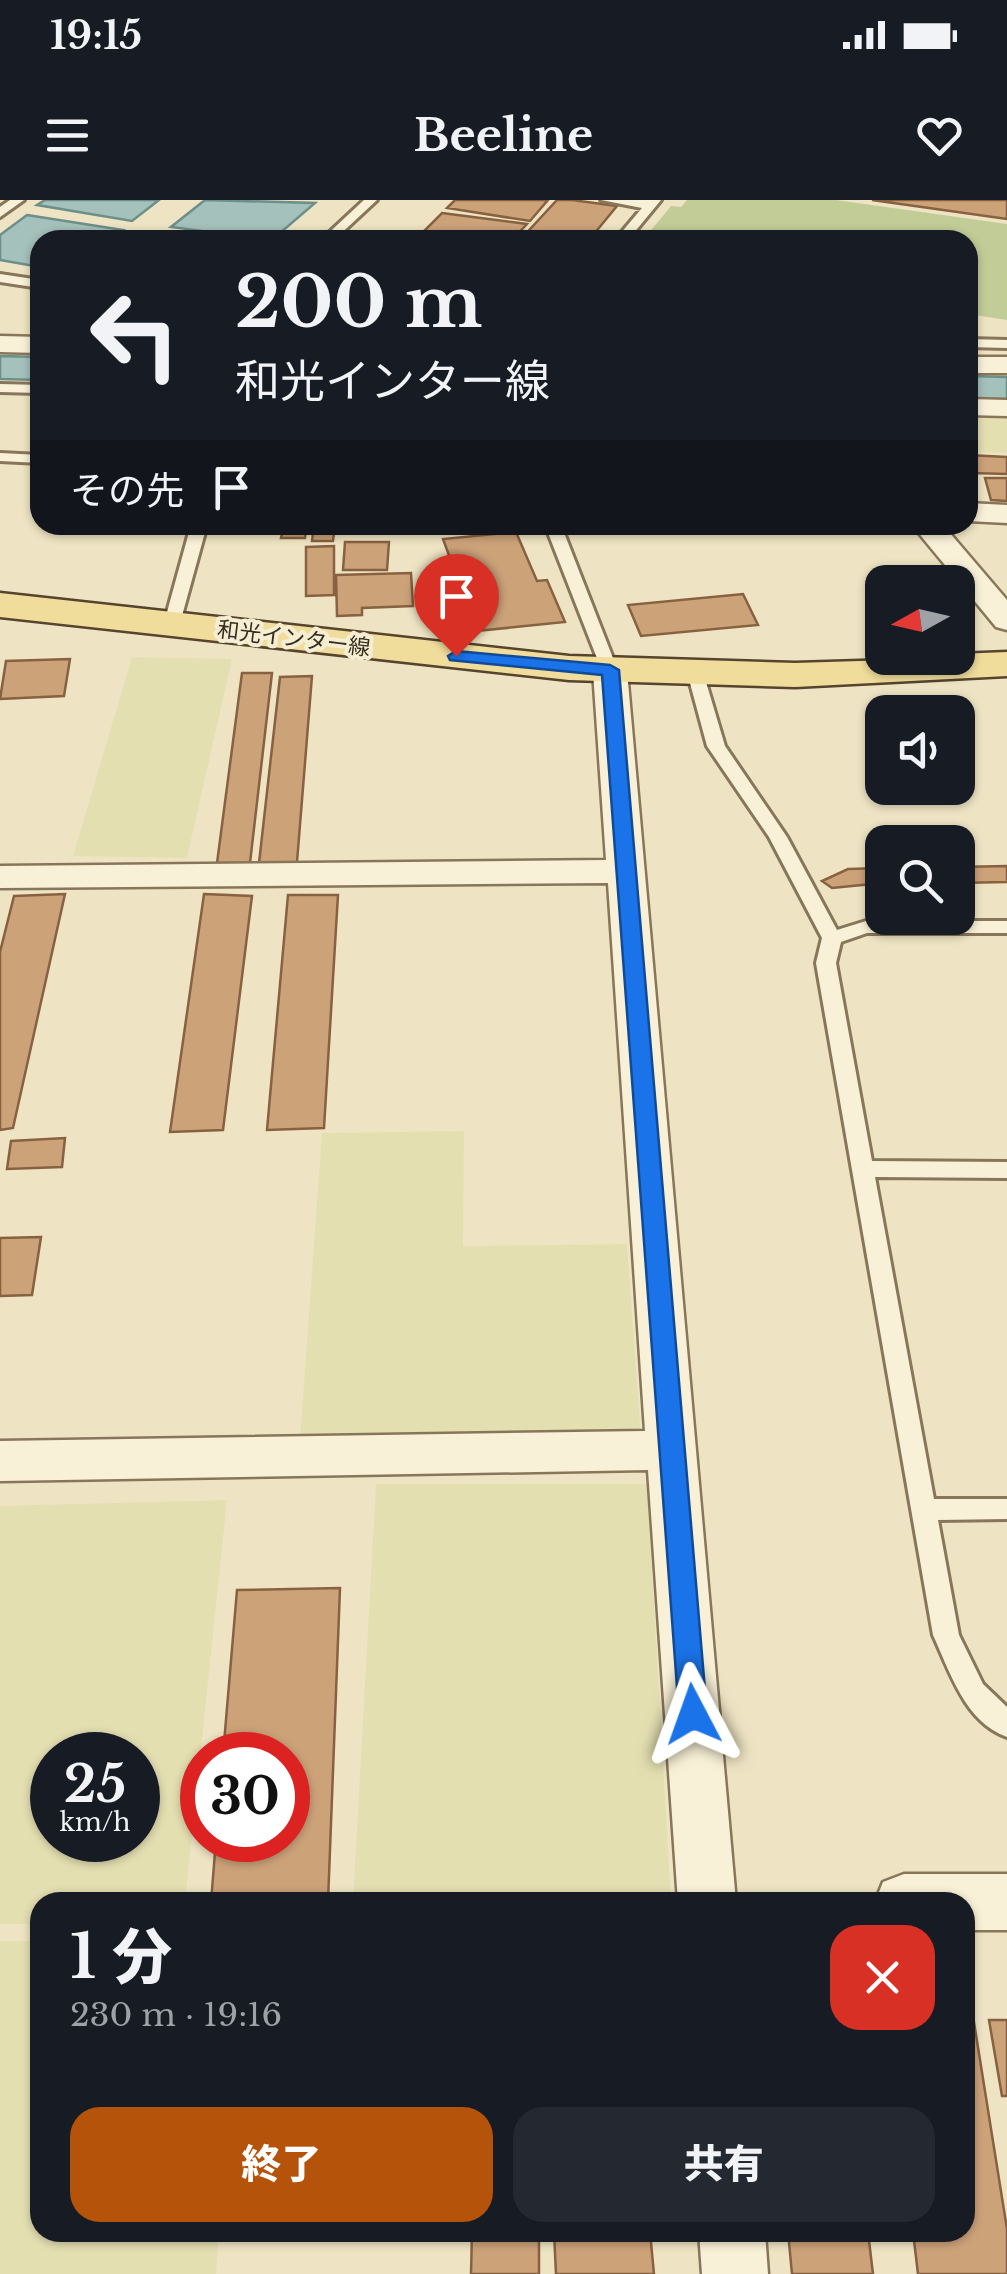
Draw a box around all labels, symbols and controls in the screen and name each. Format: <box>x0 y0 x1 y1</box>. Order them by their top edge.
text: 19:15 <box>50 12 142 59</box>
text: Beeline <box>414 107 593 163</box>
icon: menu <box>40 108 95 163</box>
icon: heart <box>912 108 967 163</box>
text: 200 m <box>235 259 482 346</box>
icon: left <box>70 270 200 400</box>
text: 和光インター線 <box>235 353 550 409</box>
icon: arrive <box>204 460 259 515</box>
text: その先 <box>70 467 184 514</box>
pin <box>414 554 499 657</box>
north arrow <box>865 565 975 675</box>
map controls <box>865 565 975 935</box>
icon: arrive <box>429 569 484 624</box>
street label: 和光インター線 <box>216 616 372 661</box>
button: sound <box>865 695 975 805</box>
button: search <box>865 825 975 935</box>
position arrow <box>641 1662 745 1766</box>
speed limit sign: 30 <box>180 1732 310 1862</box>
text: 25 <box>64 1753 126 1816</box>
text: km/h <box>60 1807 130 1838</box>
text: 1 分 <box>70 1920 172 1994</box>
button: close <box>830 1925 935 2030</box>
text: 230 m · 19:16 <box>70 1995 282 2035</box>
button: 終了 <box>70 2107 493 2222</box>
button: 共有 <box>513 2107 935 2222</box>

